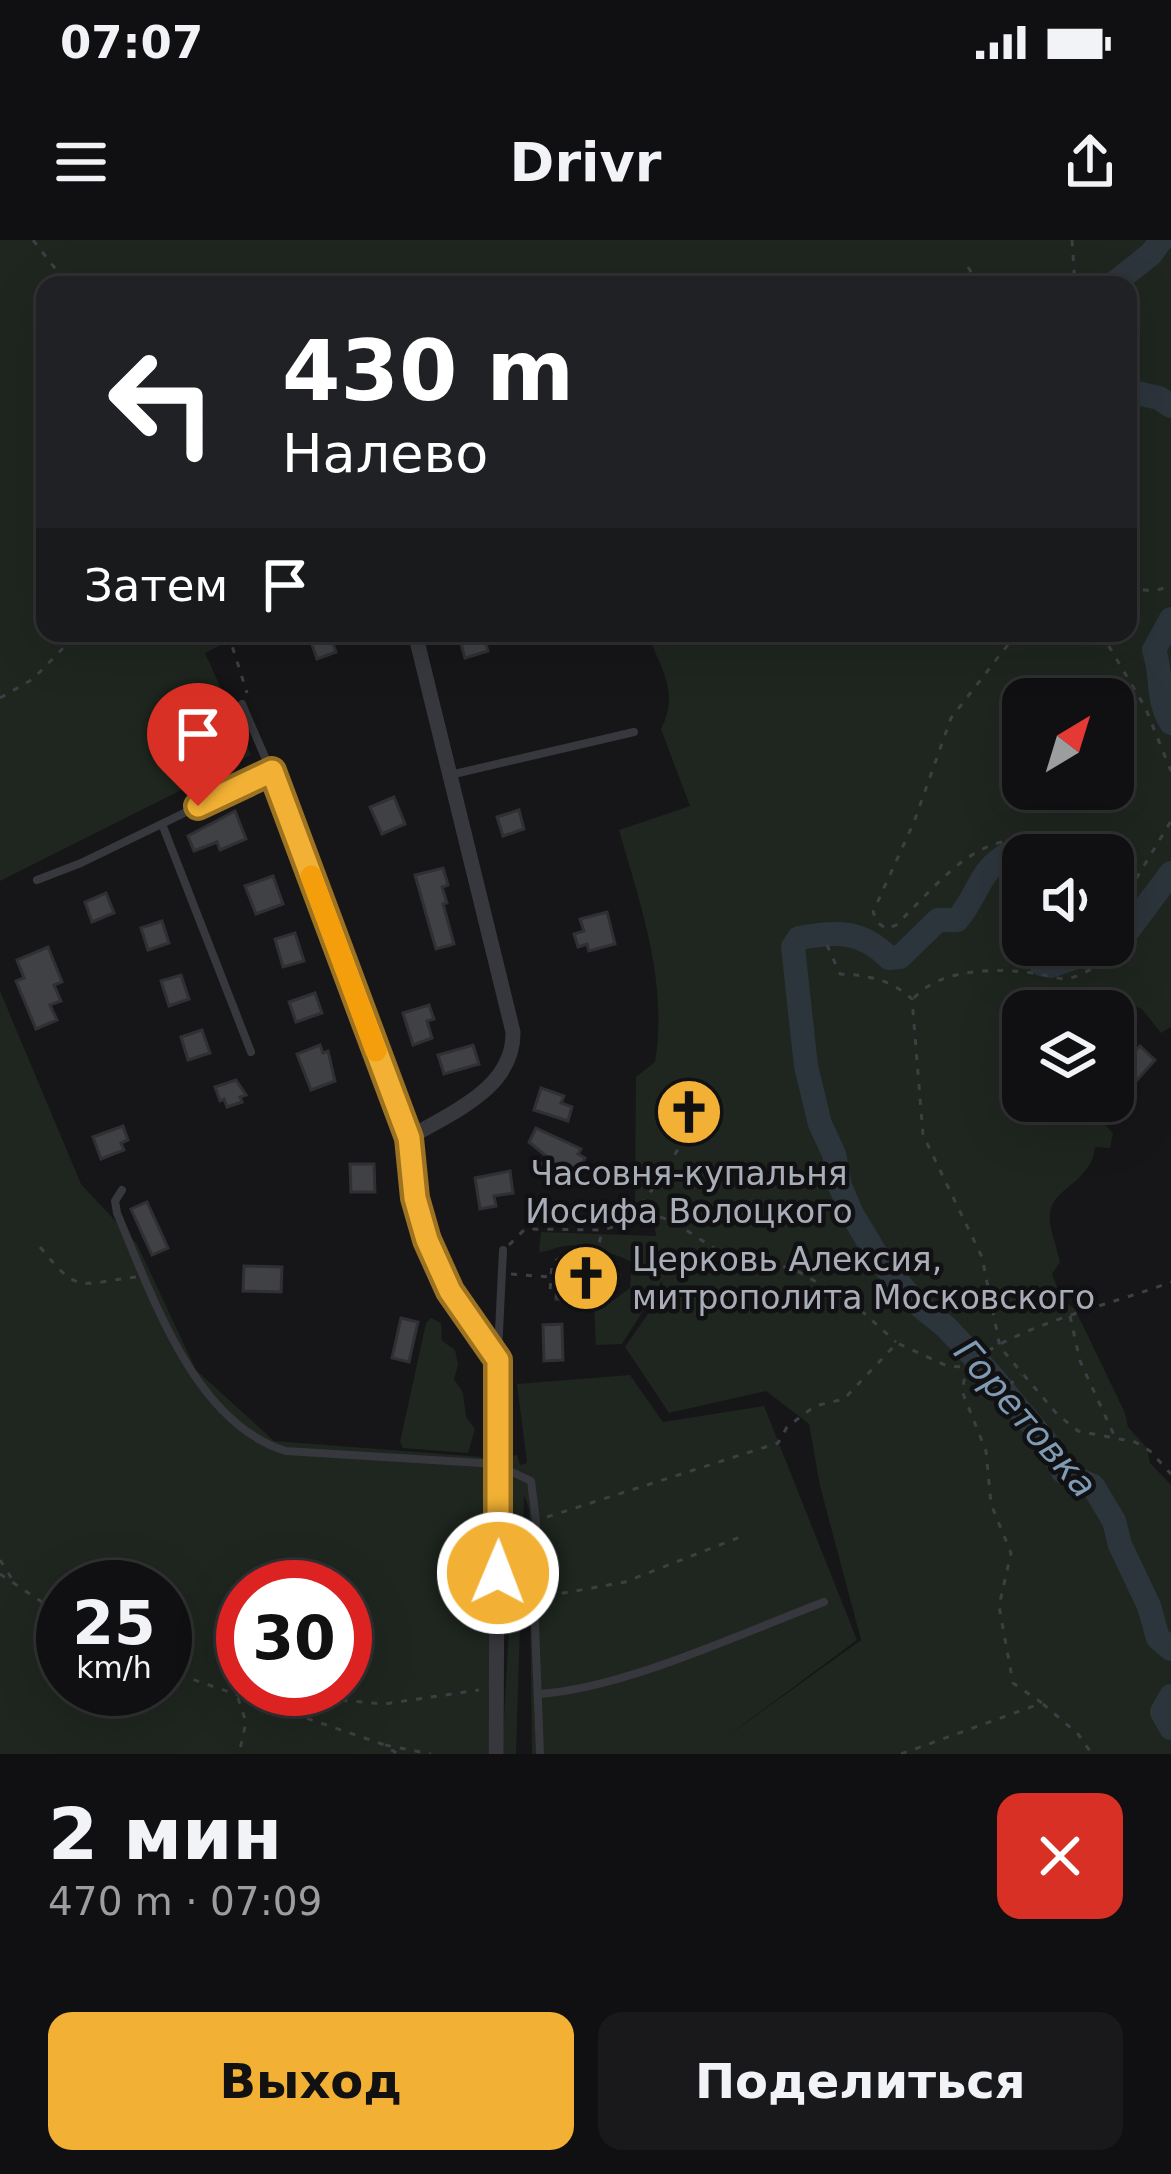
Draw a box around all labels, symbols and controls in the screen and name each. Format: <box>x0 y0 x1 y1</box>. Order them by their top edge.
text: 07:07 <box>60 16 203 69</box>
icon: menu <box>48 129 114 195</box>
icon: share <box>1057 129 1123 195</box>
text: Drivr <box>510 131 661 194</box>
text: 430 m <box>282 322 574 420</box>
icon: left <box>84 324 240 480</box>
text: Налево <box>282 422 488 485</box>
icon: arrive <box>252 552 318 618</box>
text: Затем <box>84 559 228 612</box>
north arrow <box>1002 678 1134 810</box>
map controls <box>1002 678 1134 1122</box>
pin <box>147 683 249 806</box>
icon: arrive <box>165 701 231 767</box>
button: sound <box>1002 834 1134 966</box>
button: layers <box>1002 990 1134 1122</box>
church icon: Часовня-купальня Иосифа Волоцкого <box>654 1077 724 1147</box>
place label: Часовня-купальня Иосифа Волоцкого <box>525 1154 853 1231</box>
place label: Церковь Алексия, митрополита Московского <box>632 1240 1095 1317</box>
church icon: Церковь Алексия, митрополита Московского <box>551 1243 621 1313</box>
water label: Горетовка <box>946 1331 1105 1505</box>
position arrow <box>435 1510 561 1636</box>
speed limit sign: 30 <box>216 1560 372 1716</box>
text: 25 <box>72 1588 156 1658</box>
text: km/h <box>76 1650 152 1685</box>
text: 2 мин <box>48 1792 282 1876</box>
button: close <box>997 1793 1123 1919</box>
text: 470 m · 07:09 <box>48 1879 322 1924</box>
button: Выход <box>48 2012 574 2150</box>
button: Поделиться <box>598 2012 1123 2150</box>

